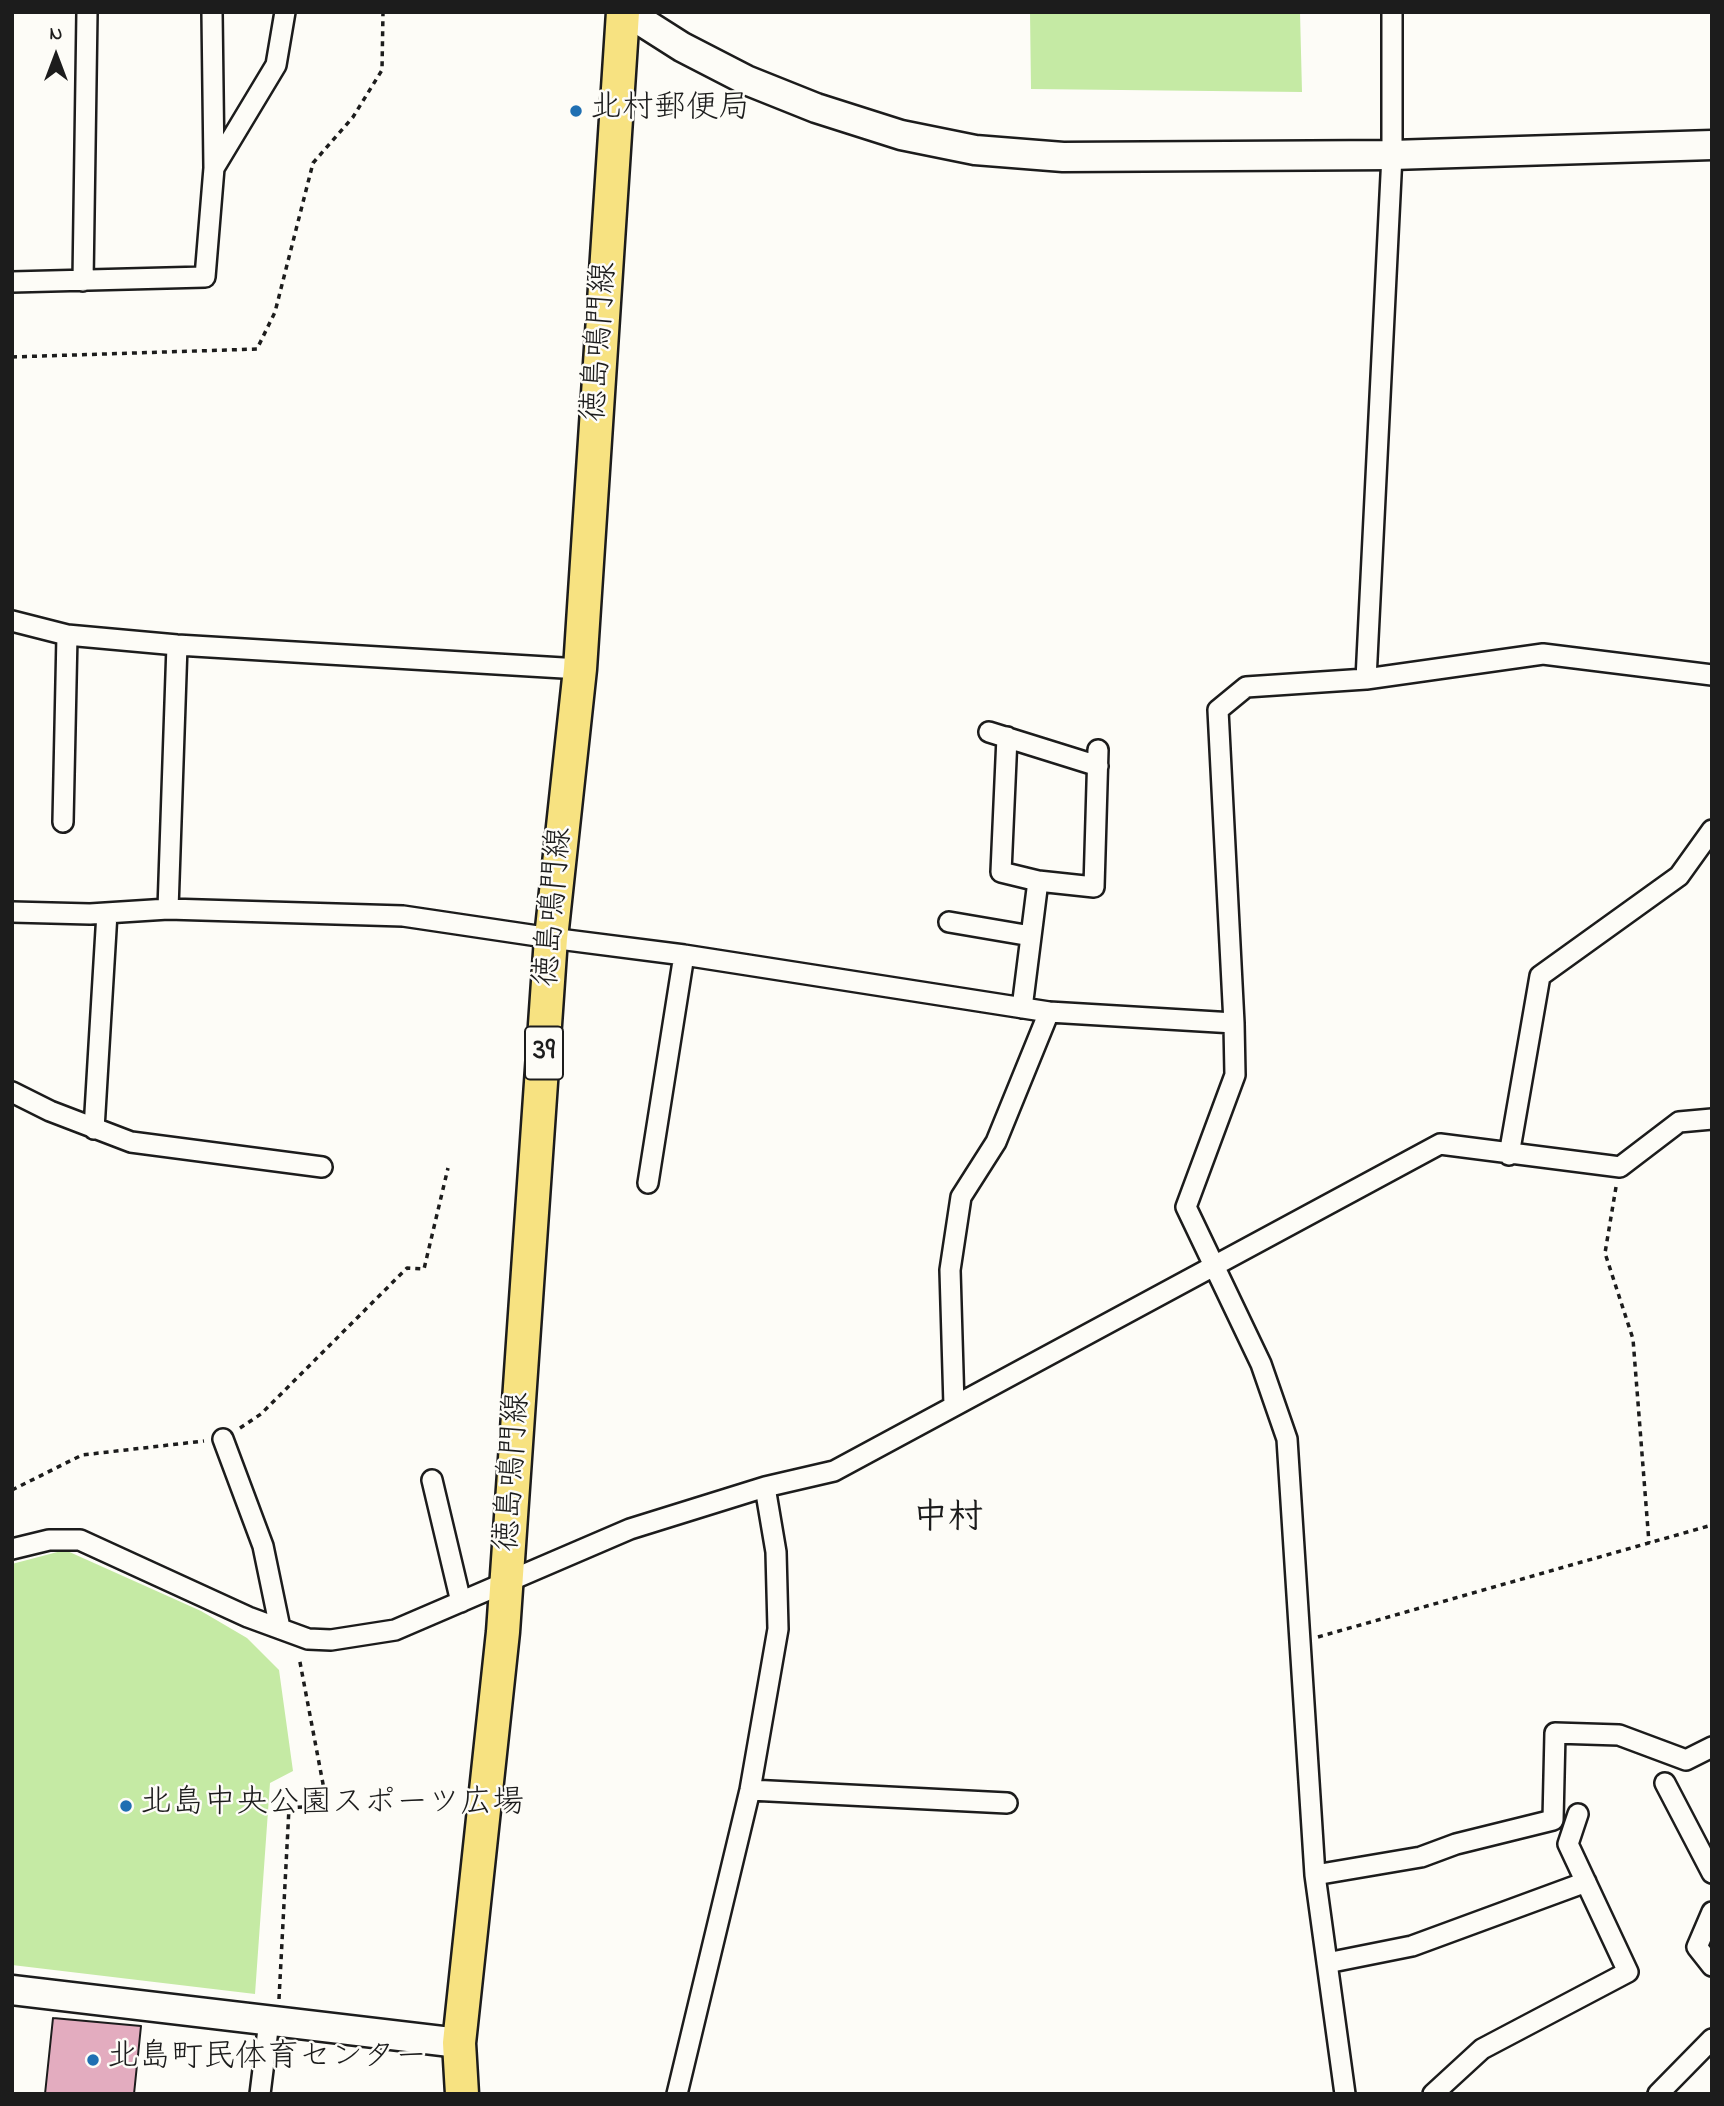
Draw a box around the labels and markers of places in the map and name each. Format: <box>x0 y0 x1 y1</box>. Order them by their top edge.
place label: 北村郵便局 <box>590 92 750 130</box>
marker: 北村郵便局 <box>568 103 584 119</box>
place label: 北島中央公園スポーツ広場 <box>140 1787 524 1825</box>
marker: 北島中央公園スポーツ広場 <box>118 1798 134 1814</box>
place label: 北島町民体育センター <box>107 2041 427 2079</box>
marker: 北島町民体育センター <box>85 2052 101 2068</box>

